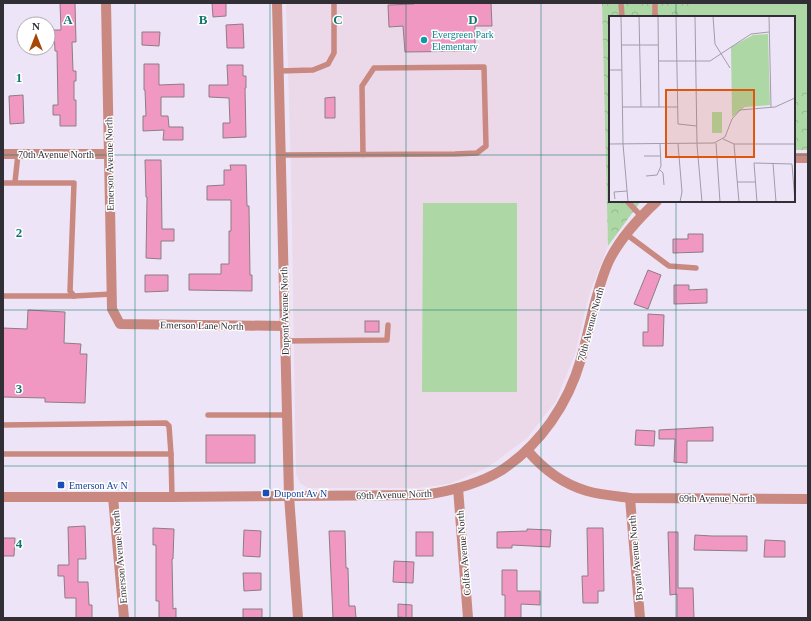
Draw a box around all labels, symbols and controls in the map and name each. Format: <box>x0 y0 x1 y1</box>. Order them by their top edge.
text: A <box>63 12 73 27</box>
text: B <box>199 12 208 27</box>
text: C <box>333 12 343 27</box>
text: D <box>468 12 478 27</box>
north arrow <box>16 16 56 56</box>
inset map <box>609 16 795 202</box>
text: N <box>32 20 40 32</box>
place label: Evergreen Park Elementary <box>432 29 494 52</box>
marker: Evergreen Park Elementary <box>419 35 429 45</box>
text: 1 <box>16 70 22 85</box>
street label: Emerson Avenue North <box>103 117 116 211</box>
street label: 70th Avenue North <box>18 149 94 160</box>
text: 2 <box>16 225 22 240</box>
street label: Dupont Avenue North <box>278 267 291 355</box>
street label: 70th Avenue North <box>575 286 606 362</box>
street label: Emerson Lane North <box>160 319 244 332</box>
text: 3 <box>16 381 23 396</box>
marker: Emerson Av N <box>56 480 66 490</box>
place label: Emerson Av N <box>69 480 128 491</box>
marker: Dupont Av N <box>261 488 271 498</box>
place label: Dupont Av N <box>274 488 327 499</box>
street label: 69th Avenue North <box>356 488 432 501</box>
street label: 69th Avenue North <box>679 493 755 504</box>
street label: Emerson Avenue North <box>110 510 129 604</box>
street label: Colfax Avenue North <box>454 510 473 596</box>
street label: Bryant Avenue North <box>626 515 645 601</box>
text: 4 <box>16 536 23 551</box>

